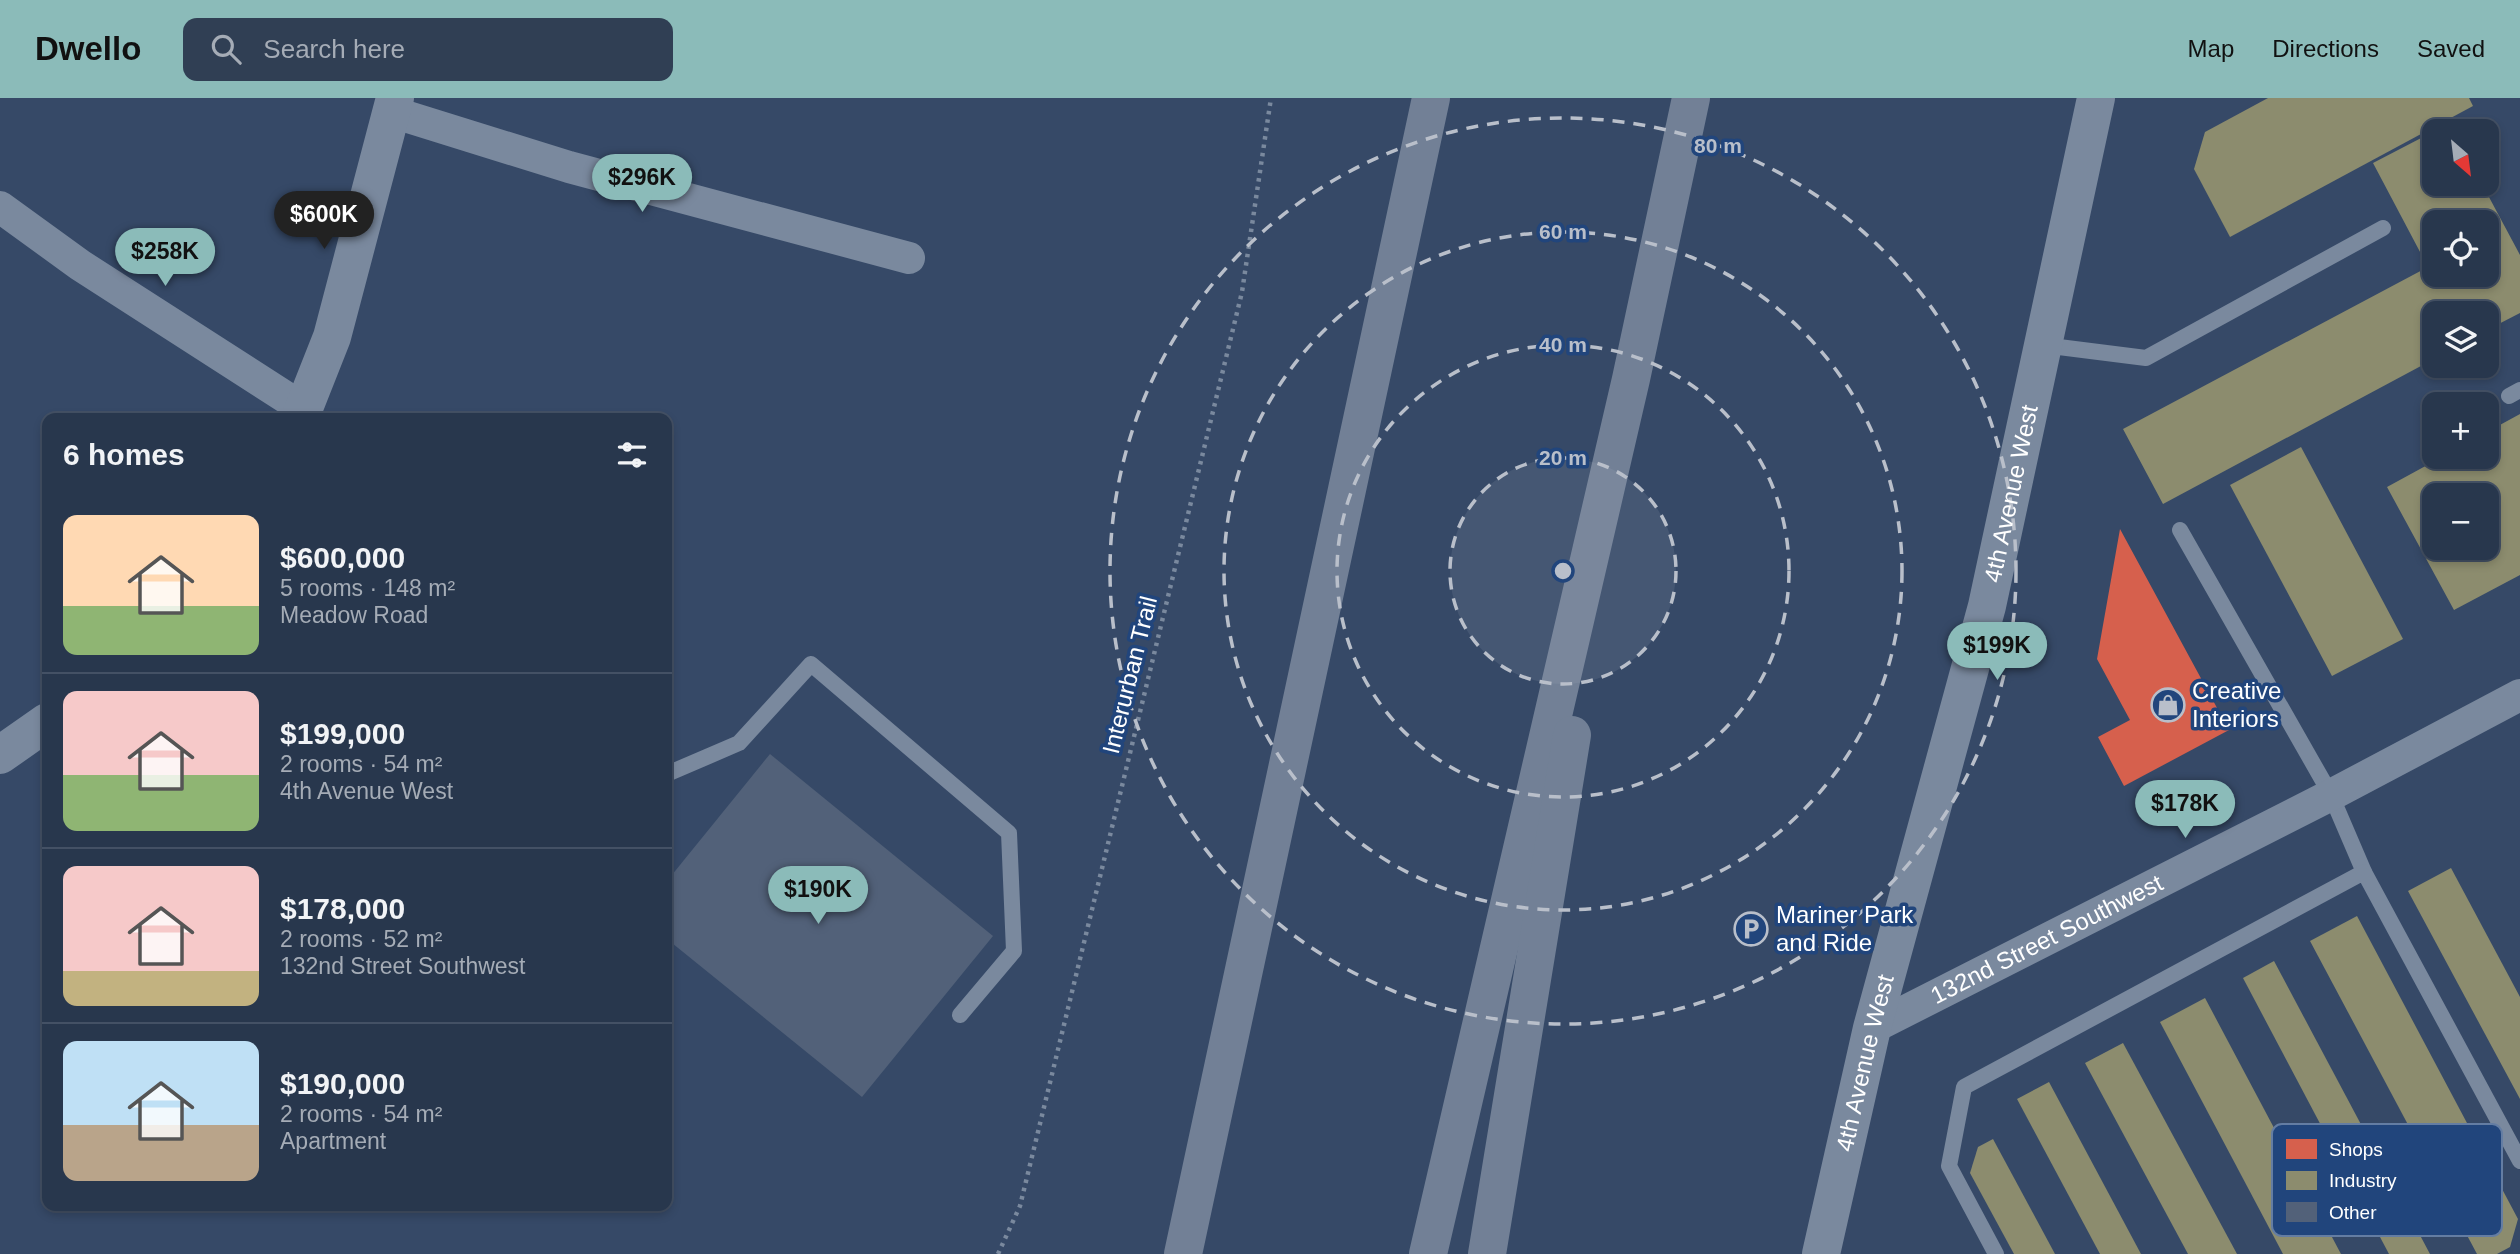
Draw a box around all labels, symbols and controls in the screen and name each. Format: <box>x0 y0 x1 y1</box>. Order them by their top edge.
search box <box>183 18 673 81</box>
text: Dwello <box>35 30 141 67</box>
icon: search <box>207 30 245 68</box>
text: Search here <box>263 34 405 64</box>
text: Map <box>2188 35 2234 62</box>
text: Directions <box>2272 35 2379 62</box>
text: Saved <box>2417 35 2485 62</box>
north arrow <box>2422 119 2499 196</box>
map controls <box>2422 119 2499 560</box>
text: 80 m <box>1694 134 1742 157</box>
pin: $296K <box>593 155 691 214</box>
text: $296K <box>608 164 676 190</box>
pin: $600K <box>275 192 373 251</box>
text: $600K <box>290 201 358 227</box>
button: locate <box>2422 210 2499 287</box>
text: 60 m <box>1539 220 1587 243</box>
pin: $258K <box>116 228 214 288</box>
text: $258K <box>131 238 199 264</box>
button: layers <box>2422 301 2499 378</box>
text: 40 m <box>1539 333 1587 356</box>
button: + <box>2422 392 2499 469</box>
street label: 4th Avenue West <box>1978 402 2043 585</box>
icon: filters <box>613 436 651 474</box>
text: 6 homes <box>63 438 185 471</box>
text: 20 m <box>1539 446 1587 469</box>
button: − <box>2422 483 2499 560</box>
text: $600,000 <box>280 541 405 574</box>
icon: home <box>119 543 203 627</box>
centre of rings <box>1551 559 1575 583</box>
text: 5 rooms · 148 m² <box>280 575 455 601</box>
street label: Interurban Trail <box>1097 593 1162 756</box>
text: Meadow Road <box>280 602 428 628</box>
pin: $199K <box>1948 622 2046 682</box>
text: $199K <box>1963 632 2031 658</box>
place label: Creative Interiors <box>2192 677 2281 732</box>
shop icon: Creative Interiors <box>2149 686 2187 724</box>
text: $199,000 <box>280 717 405 750</box>
icon: home <box>119 719 203 803</box>
text: 2 rooms · 54 m² <box>280 751 442 777</box>
text: 4th Avenue West <box>280 778 453 804</box>
pin: $178K <box>2136 780 2234 840</box>
text: $178K <box>2151 790 2219 816</box>
pin: $190K <box>769 866 867 926</box>
street label: 132nd Street Southwest <box>1926 869 2167 1009</box>
text: $190K <box>784 876 852 902</box>
text: $178,000 <box>280 892 405 925</box>
icon: home <box>119 894 203 978</box>
place label: Mariner Park and Ride <box>1776 901 1914 956</box>
parking icon: Mariner Park and Ride <box>1732 910 1770 948</box>
text: 2 rooms · 52 m² <box>280 926 442 952</box>
text: 132nd Street Southwest <box>280 953 526 979</box>
street label: 4th Avenue West <box>1831 971 1899 1154</box>
text: $190,000 <box>280 1067 405 1100</box>
icon: home <box>119 1069 203 1153</box>
text: 2 rooms · 54 m² <box>280 1101 442 1127</box>
legend <box>2272 1124 2502 1236</box>
text: Apartment <box>280 1128 386 1154</box>
text: Shops <box>2329 1139 2383 1160</box>
text: Industry <box>2329 1170 2397 1191</box>
text: Other <box>2329 1202 2377 1223</box>

